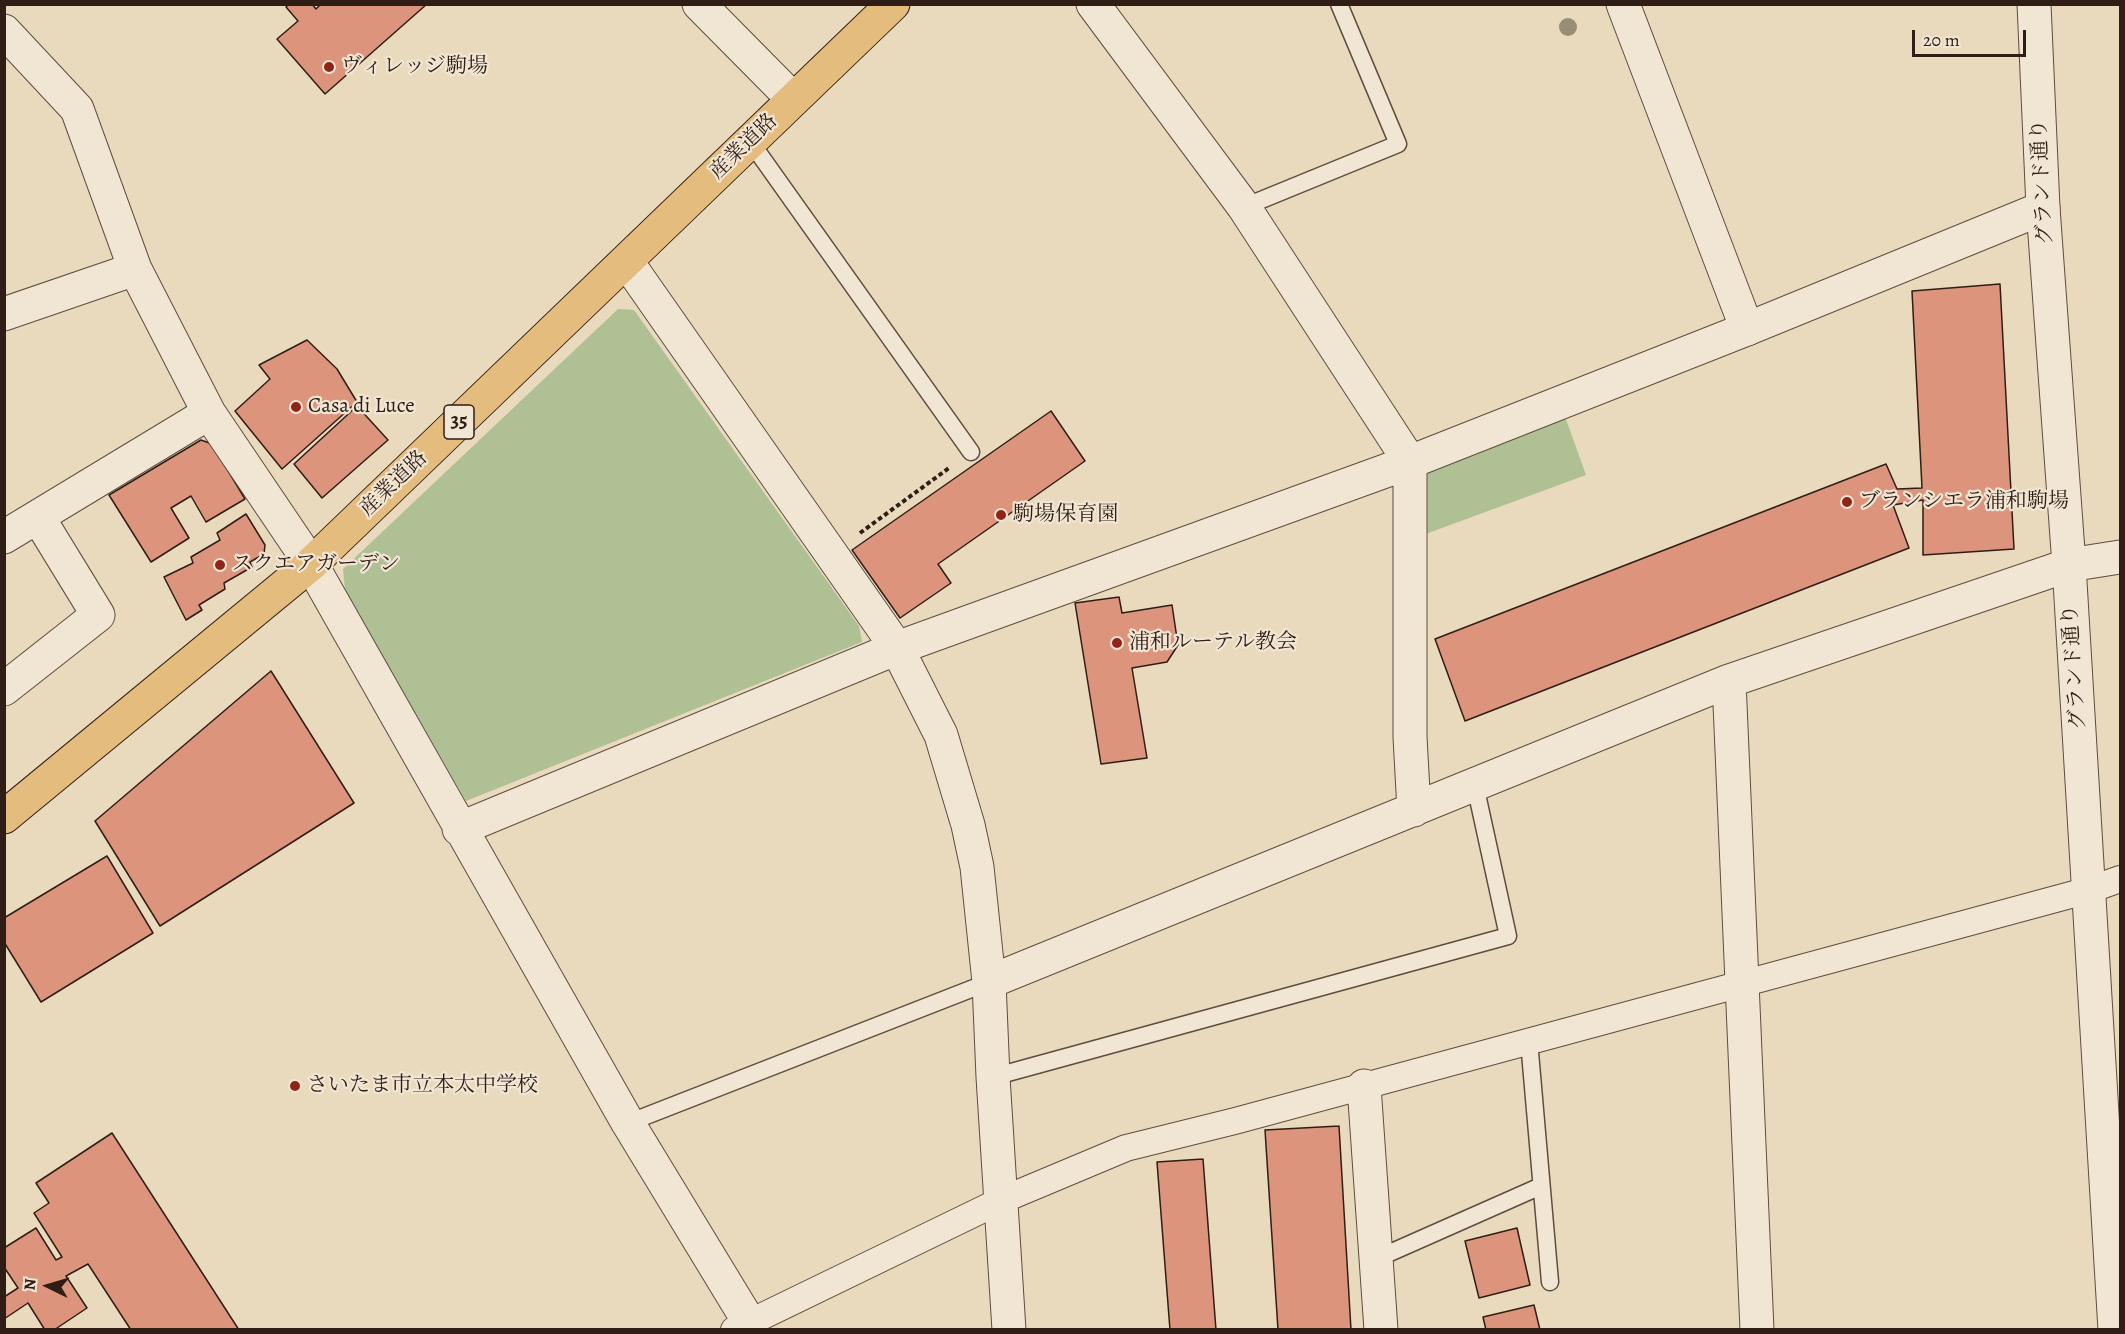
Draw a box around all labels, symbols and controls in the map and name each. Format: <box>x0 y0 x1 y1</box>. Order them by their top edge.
scale bar <box>1915 18 2029 56</box>
text: 20 m <box>1923 28 1960 52</box>
place label: ヴィレッジ駒場 <box>341 54 488 80</box>
marker: ヴィレッジ駒場 <box>322 60 336 74</box>
street label: 産業道路 <box>705 109 783 185</box>
street label: グランド通り <box>2027 118 2059 246</box>
place label: Casa di Luce <box>308 394 415 420</box>
marker: Casa di Luce <box>289 400 303 414</box>
road number: 35 <box>444 405 474 439</box>
street label: 産業道路 <box>355 446 433 522</box>
place label: ブランシエラ浦和駒場 <box>1859 489 2069 515</box>
marker: ブランシエラ浦和駒場 <box>1840 495 1854 509</box>
place label: 駒場保育園 <box>1013 502 1118 528</box>
marker: 駒場保育園 <box>994 508 1008 522</box>
place label: スクエアガーデン <box>232 552 400 578</box>
marker: スクエアガーデン <box>213 558 227 572</box>
street label: グランド通り <box>2058 603 2092 731</box>
place label: 浦和ルーテル教会 <box>1129 630 1297 656</box>
marker: 浦和ルーテル教会 <box>1110 636 1124 650</box>
place label: さいたま市立本太中学校 <box>307 1073 538 1099</box>
marker: さいたま市立本太中学校 <box>288 1079 302 1093</box>
north arrow <box>18 1256 78 1316</box>
text: N <box>19 1278 42 1291</box>

